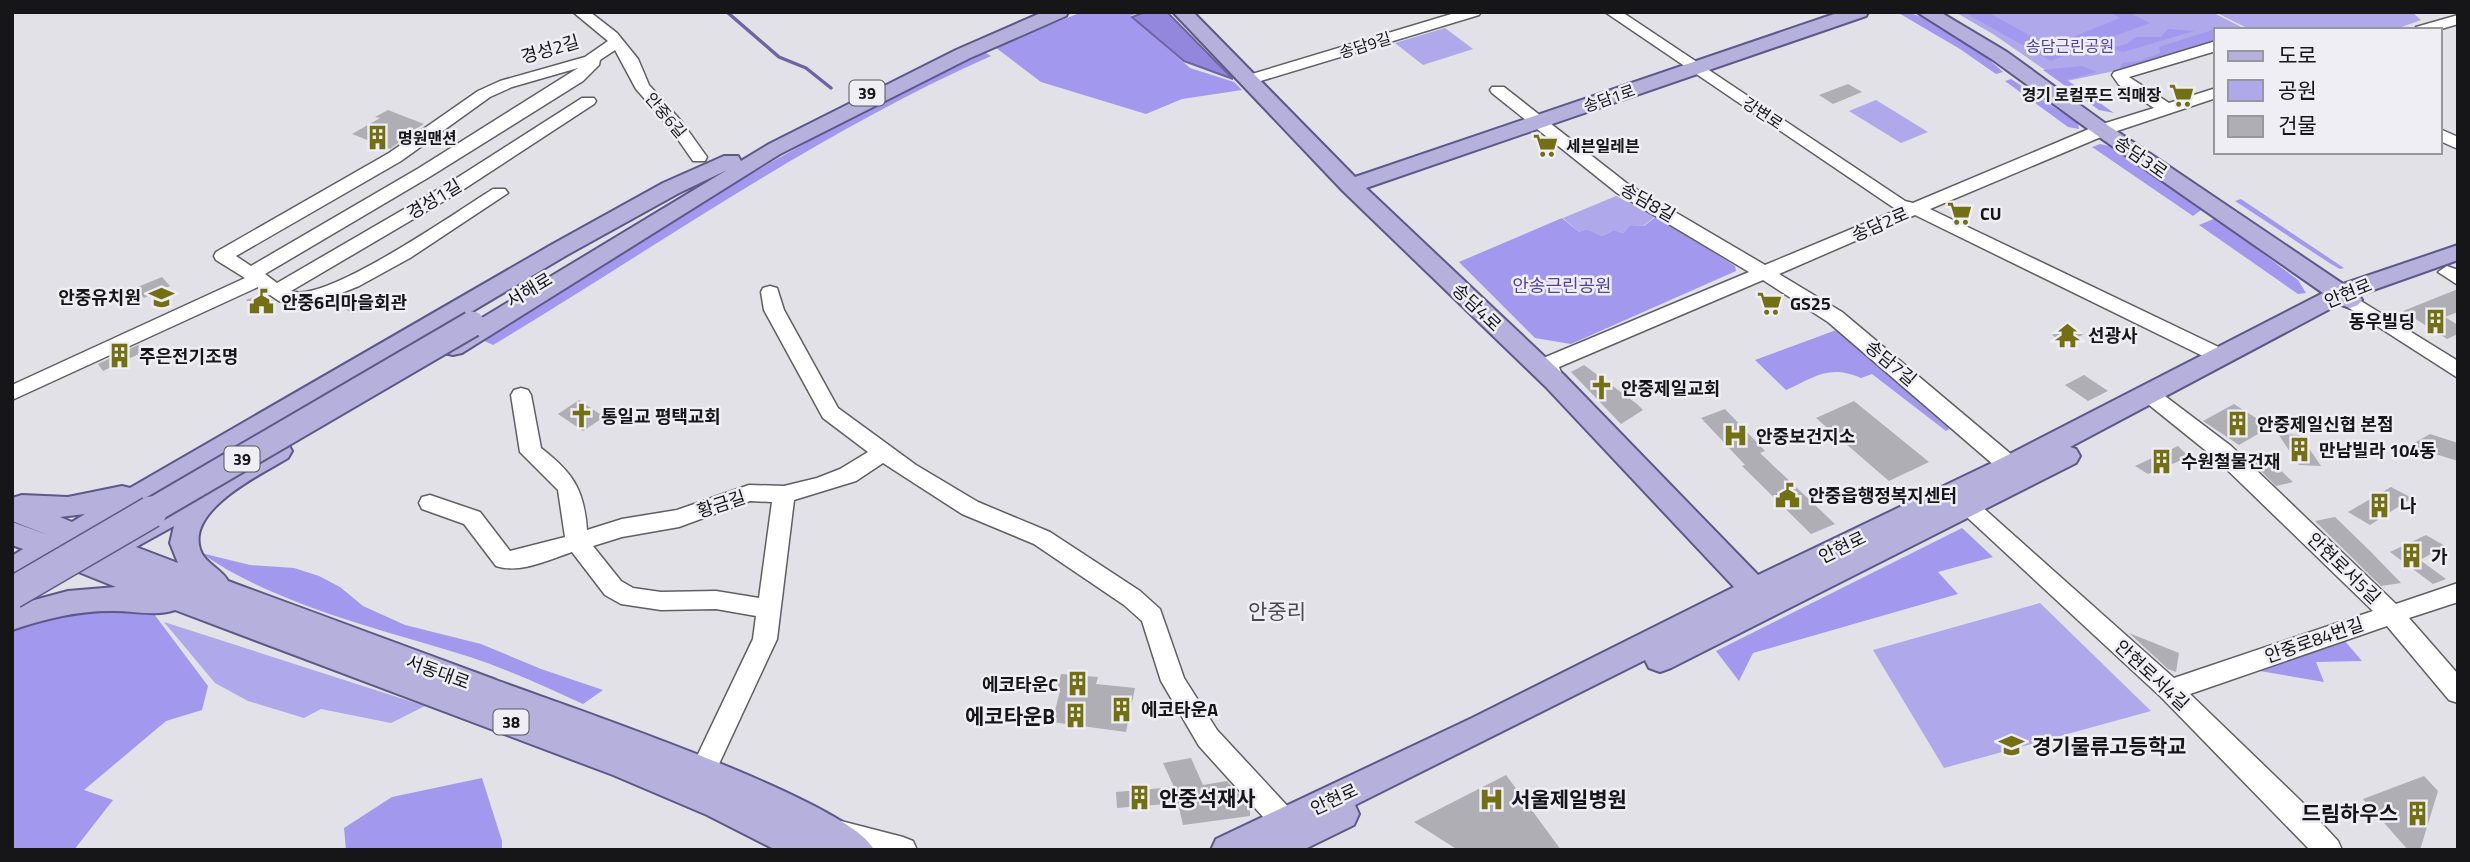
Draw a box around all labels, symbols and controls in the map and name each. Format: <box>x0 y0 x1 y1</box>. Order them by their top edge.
street label: 송담9길 <box>1336 26 1394 64</box>
street label: 경성2길 <box>518 28 582 70</box>
legend <box>2214 28 2442 154</box>
park label: 송담근린공원 <box>2026 34 2114 58</box>
text: 도로 <box>2278 39 2317 71</box>
text: 공원 <box>2278 74 2317 106</box>
street label: 송담1로 <box>1580 78 1638 118</box>
road number: 39 <box>850 80 884 106</box>
supermarket icon: 경기 로컬푸드 직매장 <box>2167 81 2195 109</box>
place label: 경기 로컬푸드 직매장 <box>2021 83 2161 107</box>
street label: 안중6길 <box>640 87 692 143</box>
street label: 강변로 <box>1738 91 1788 135</box>
text: 건물 <box>2278 109 2317 141</box>
building icon: 명원맨션 <box>364 124 392 152</box>
place label: 명원맨션 <box>398 126 457 150</box>
street label: 송담3로 <box>2109 129 2173 185</box>
supermarket icon: 세븐일레븐 <box>1532 132 1560 160</box>
place label: 세븐일레븐 <box>1566 134 1640 158</box>
street label: 경성1길 <box>401 172 467 226</box>
street label: 송담8길 <box>1615 175 1681 229</box>
supermarket icon: CU <box>1946 199 1974 227</box>
street label: 송담2로 <box>1847 200 1913 248</box>
place label: CU <box>1980 200 2002 227</box>
street label: 서해로 <box>501 266 557 314</box>
street label: 안현로 <box>2320 271 2376 315</box>
park label: 안송근린공원 <box>1512 272 1612 299</box>
street label: 송담4로 <box>1446 277 1508 337</box>
school or university icon: 안중유치원 <box>147 283 175 311</box>
place label: 안중유치원 <box>58 284 141 311</box>
public building icon: 안중6리마을회관 <box>247 288 275 316</box>
place label: 안중6리마을회관 <box>281 289 407 316</box>
supermarket icon: GS25 <box>1756 289 1784 317</box>
place label: GS25 <box>1790 290 1831 317</box>
building icon: 동우빌딩 <box>2421 307 2449 335</box>
place label: 동우빌딩 <box>2349 308 2415 335</box>
temple icon: 선광사 <box>2054 321 2082 349</box>
place label: 선광사 <box>2088 322 2138 349</box>
street label: 송담7길 <box>1859 333 1923 393</box>
building icon: 주은전기조명 <box>105 342 133 370</box>
place label: 주은전기조명 <box>139 343 238 370</box>
church icon: 안중제일교회 <box>1587 374 1615 402</box>
place label: 안중제일교회 <box>1621 375 1720 402</box>
church icon: 통일교 평택교회 <box>567 402 595 430</box>
place label: 통일교 평택교회 <box>601 403 721 430</box>
building icon: 안중제일신협 본점 <box>2223 410 2251 438</box>
place label: 안중제일신협 본점 <box>2257 411 2393 438</box>
hospital icon: 안중보건지소 <box>1722 422 1750 450</box>
place label: 안중보건지소 <box>1756 423 1855 450</box>
building icon: 만남빌라 104동 <box>2285 436 2313 464</box>
place label: 만남빌라 104동 <box>2319 437 2436 464</box>
road number: 39 <box>224 446 260 472</box>
building icon: 수원철물건재 <box>2147 447 2175 475</box>
place label: 수원철물건재 <box>2181 448 2280 475</box>
public building icon: 안중읍행정복지센터 <box>1774 481 1802 509</box>
place label: 안중읍행정복지센터 <box>1808 482 1957 509</box>
street label: 황금길 <box>693 483 749 525</box>
building icon: 나 <box>2366 491 2394 519</box>
place label: 나 <box>2400 492 2417 519</box>
street label: 안현로 <box>1814 524 1870 570</box>
street label: 안현로서5길 <box>2301 526 2387 610</box>
building icon: 가 <box>2397 542 2425 570</box>
place label: 가 <box>2431 543 2448 570</box>
district label: 안중리 <box>1248 595 1306 627</box>
street label: 안중로84번길 <box>2261 610 2367 670</box>
street label: 안현로서4길 <box>2109 633 2195 717</box>
street label: 서동대로 <box>402 648 474 696</box>
building icon: 에코타운C <box>1064 670 1092 698</box>
place label: 에코타운C <box>982 671 1058 698</box>
building icon: 에코타운A <box>1107 695 1135 723</box>
place label: 에코타운A <box>1141 696 1218 723</box>
place label: 에코타운B <box>965 700 1055 732</box>
building icon: 에코타운B <box>1061 702 1089 730</box>
road number: 38 <box>494 709 528 734</box>
place label: 경기물류고등학교 <box>2032 730 2187 762</box>
school or university icon: 경기물류고등학교 <box>1998 732 2026 760</box>
street label: 안현로 <box>1306 776 1362 822</box>
place label: 안중석재사 <box>1159 782 1256 814</box>
place label: 서울제일병원 <box>1511 783 1627 815</box>
building icon: 안중석재사 <box>1125 784 1153 812</box>
hospital icon: 서울제일병원 <box>1477 785 1505 813</box>
place label: 드림하우스 <box>2301 797 2398 829</box>
building icon: 드림하우스 <box>2404 799 2432 827</box>

